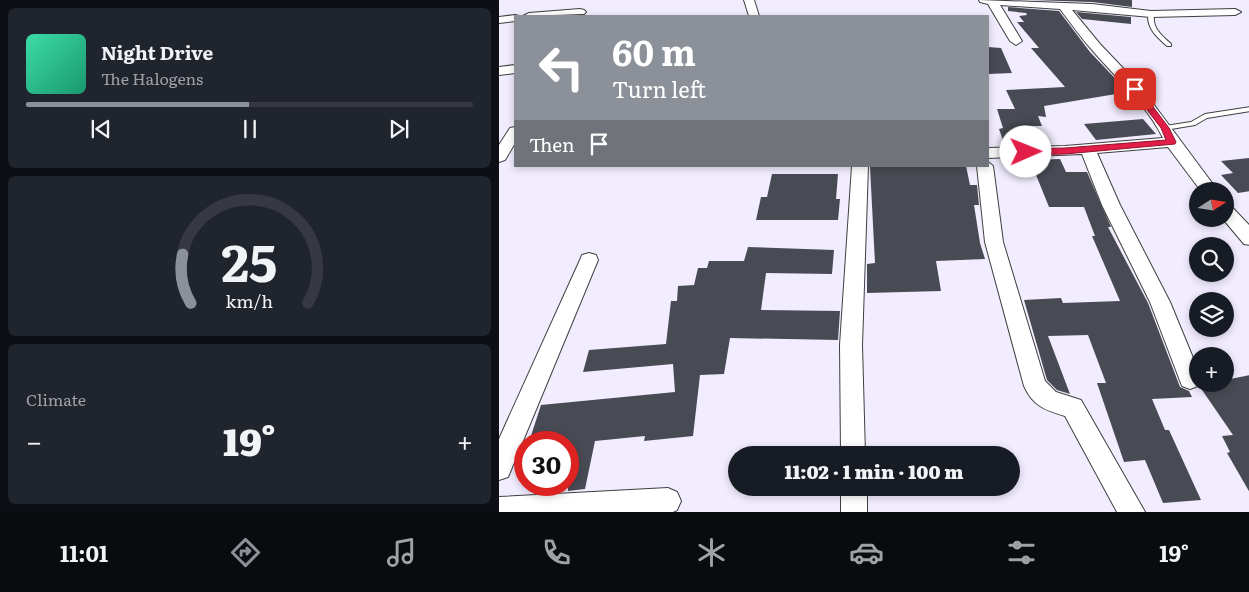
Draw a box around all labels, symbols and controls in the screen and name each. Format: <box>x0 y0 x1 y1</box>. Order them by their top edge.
text: 60 m <box>612 25 696 77</box>
icon: left <box>529 35 594 100</box>
text: Night Drive <box>101 38 213 66</box>
text: The Halogens <box>101 66 203 90</box>
pin <box>1114 68 1156 110</box>
text: Turn left <box>612 72 706 105</box>
icon: arrive <box>1121 75 1149 103</box>
icon: previous <box>87 115 115 143</box>
icon: pause <box>236 115 264 143</box>
icon: next <box>385 115 413 143</box>
position arrow <box>999 125 1051 177</box>
text: Then <box>529 130 575 158</box>
icon: arrive <box>585 130 613 158</box>
north arrow <box>1189 182 1234 228</box>
map controls <box>1189 182 1234 392</box>
text: 25 <box>221 221 278 298</box>
button: search <box>1189 237 1234 282</box>
text: km/h <box>226 287 273 314</box>
button: layers <box>1189 292 1234 337</box>
button: + <box>1189 347 1234 392</box>
text: Climate <box>26 387 86 411</box>
text: 19° <box>223 411 276 468</box>
text: − <box>26 419 42 461</box>
text: + <box>457 419 473 461</box>
speed limit sign: 30 <box>514 431 579 496</box>
text: 11:02 · 1 min · 100 m <box>784 457 964 485</box>
icon: directions <box>228 535 263 570</box>
icon: music <box>384 535 419 570</box>
icon: phone <box>539 535 574 570</box>
icon: climate <box>694 535 729 570</box>
icon: car <box>849 535 884 570</box>
icon: filters <box>1004 535 1039 570</box>
text: 11:01 <box>60 536 108 569</box>
text: 19° <box>1159 536 1189 569</box>

